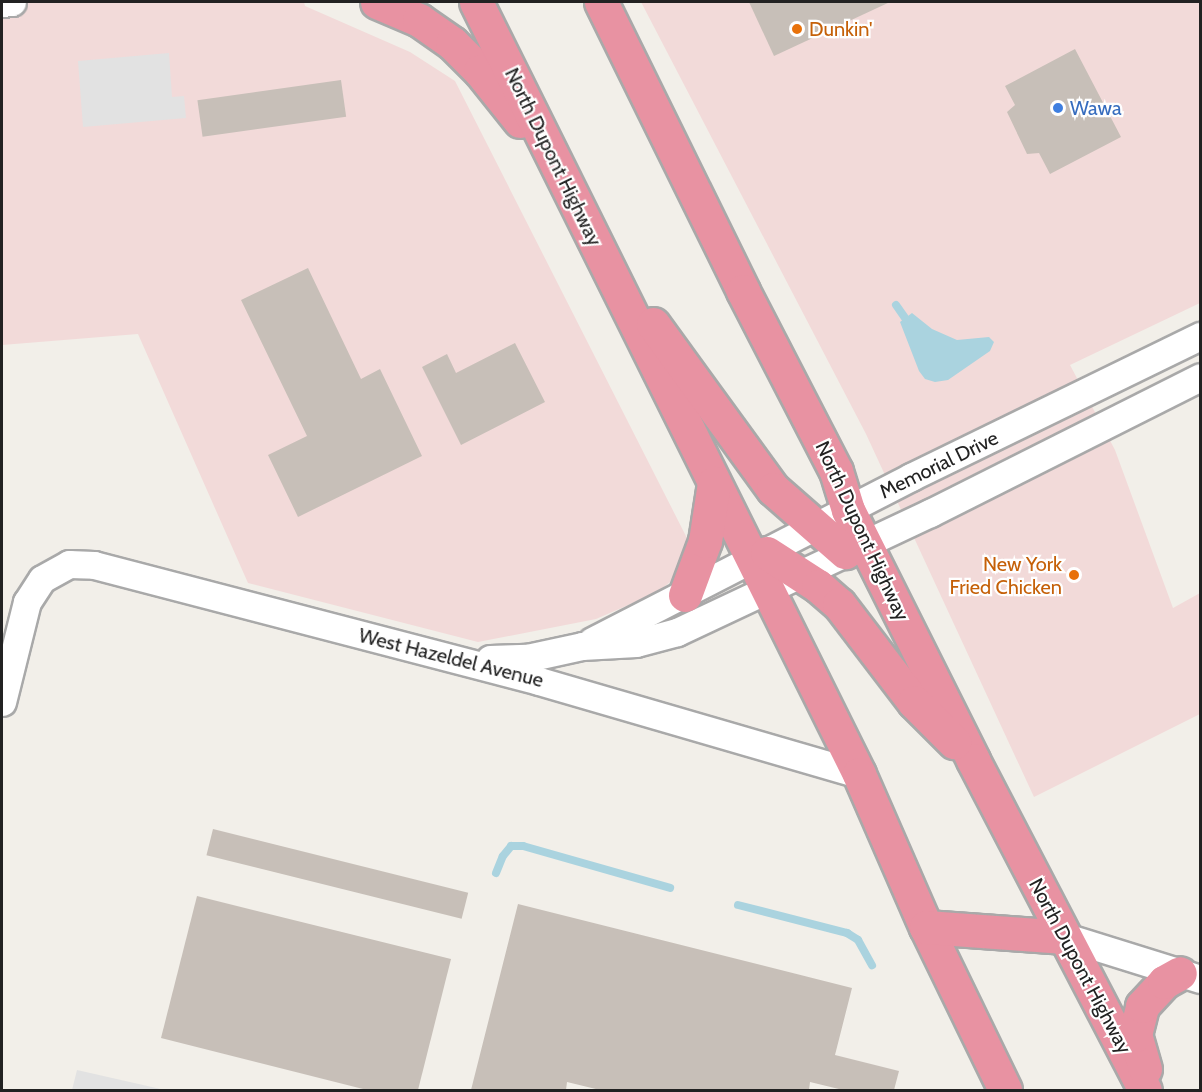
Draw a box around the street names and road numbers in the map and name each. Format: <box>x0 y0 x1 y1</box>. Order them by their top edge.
street label: North Dupont Highway <box>499 64 607 250</box>
street label: Memorial Drive <box>876 426 1002 504</box>
street label: North Dupont Highway <box>810 438 914 624</box>
street label: West Hazeldel Avenue <box>356 623 546 693</box>
street label: North Dupont Highway <box>1024 874 1136 1058</box>

